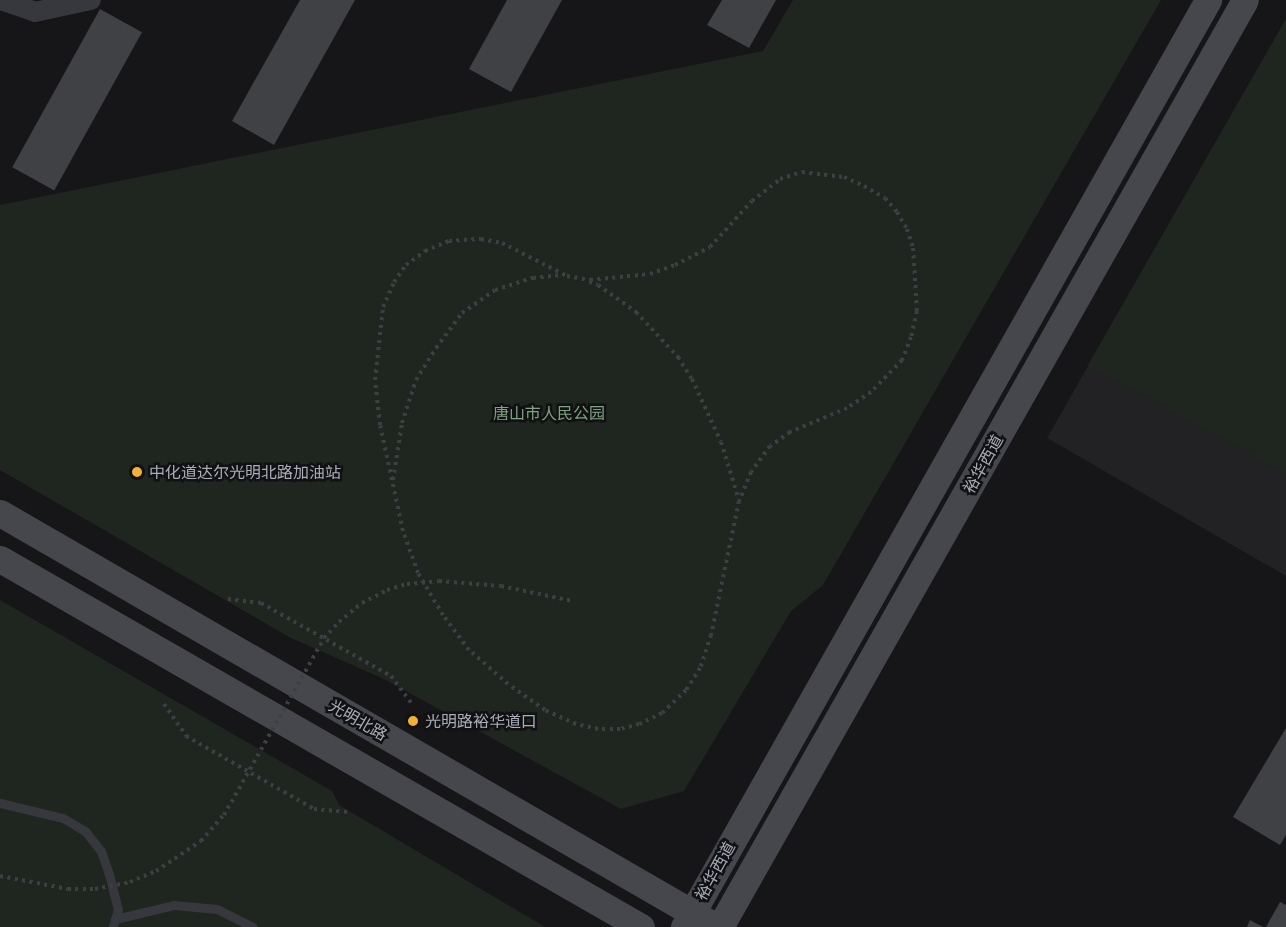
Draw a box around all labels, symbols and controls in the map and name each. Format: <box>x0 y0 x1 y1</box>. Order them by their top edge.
park label: 唐山市人民公园 <box>493 403 605 423</box>
street label: 裕华西道 <box>959 431 1007 497</box>
place label: 中化道达尔光明北路加油站 <box>149 462 341 482</box>
marker: 中化道达尔光明北路加油站 <box>130 465 144 479</box>
street label: 光明北路 <box>325 696 391 744</box>
place label: 光明路裕华道口 <box>425 711 537 731</box>
marker: 光明路裕华道口 <box>406 714 420 728</box>
street label: 裕华西道 <box>691 838 739 904</box>

